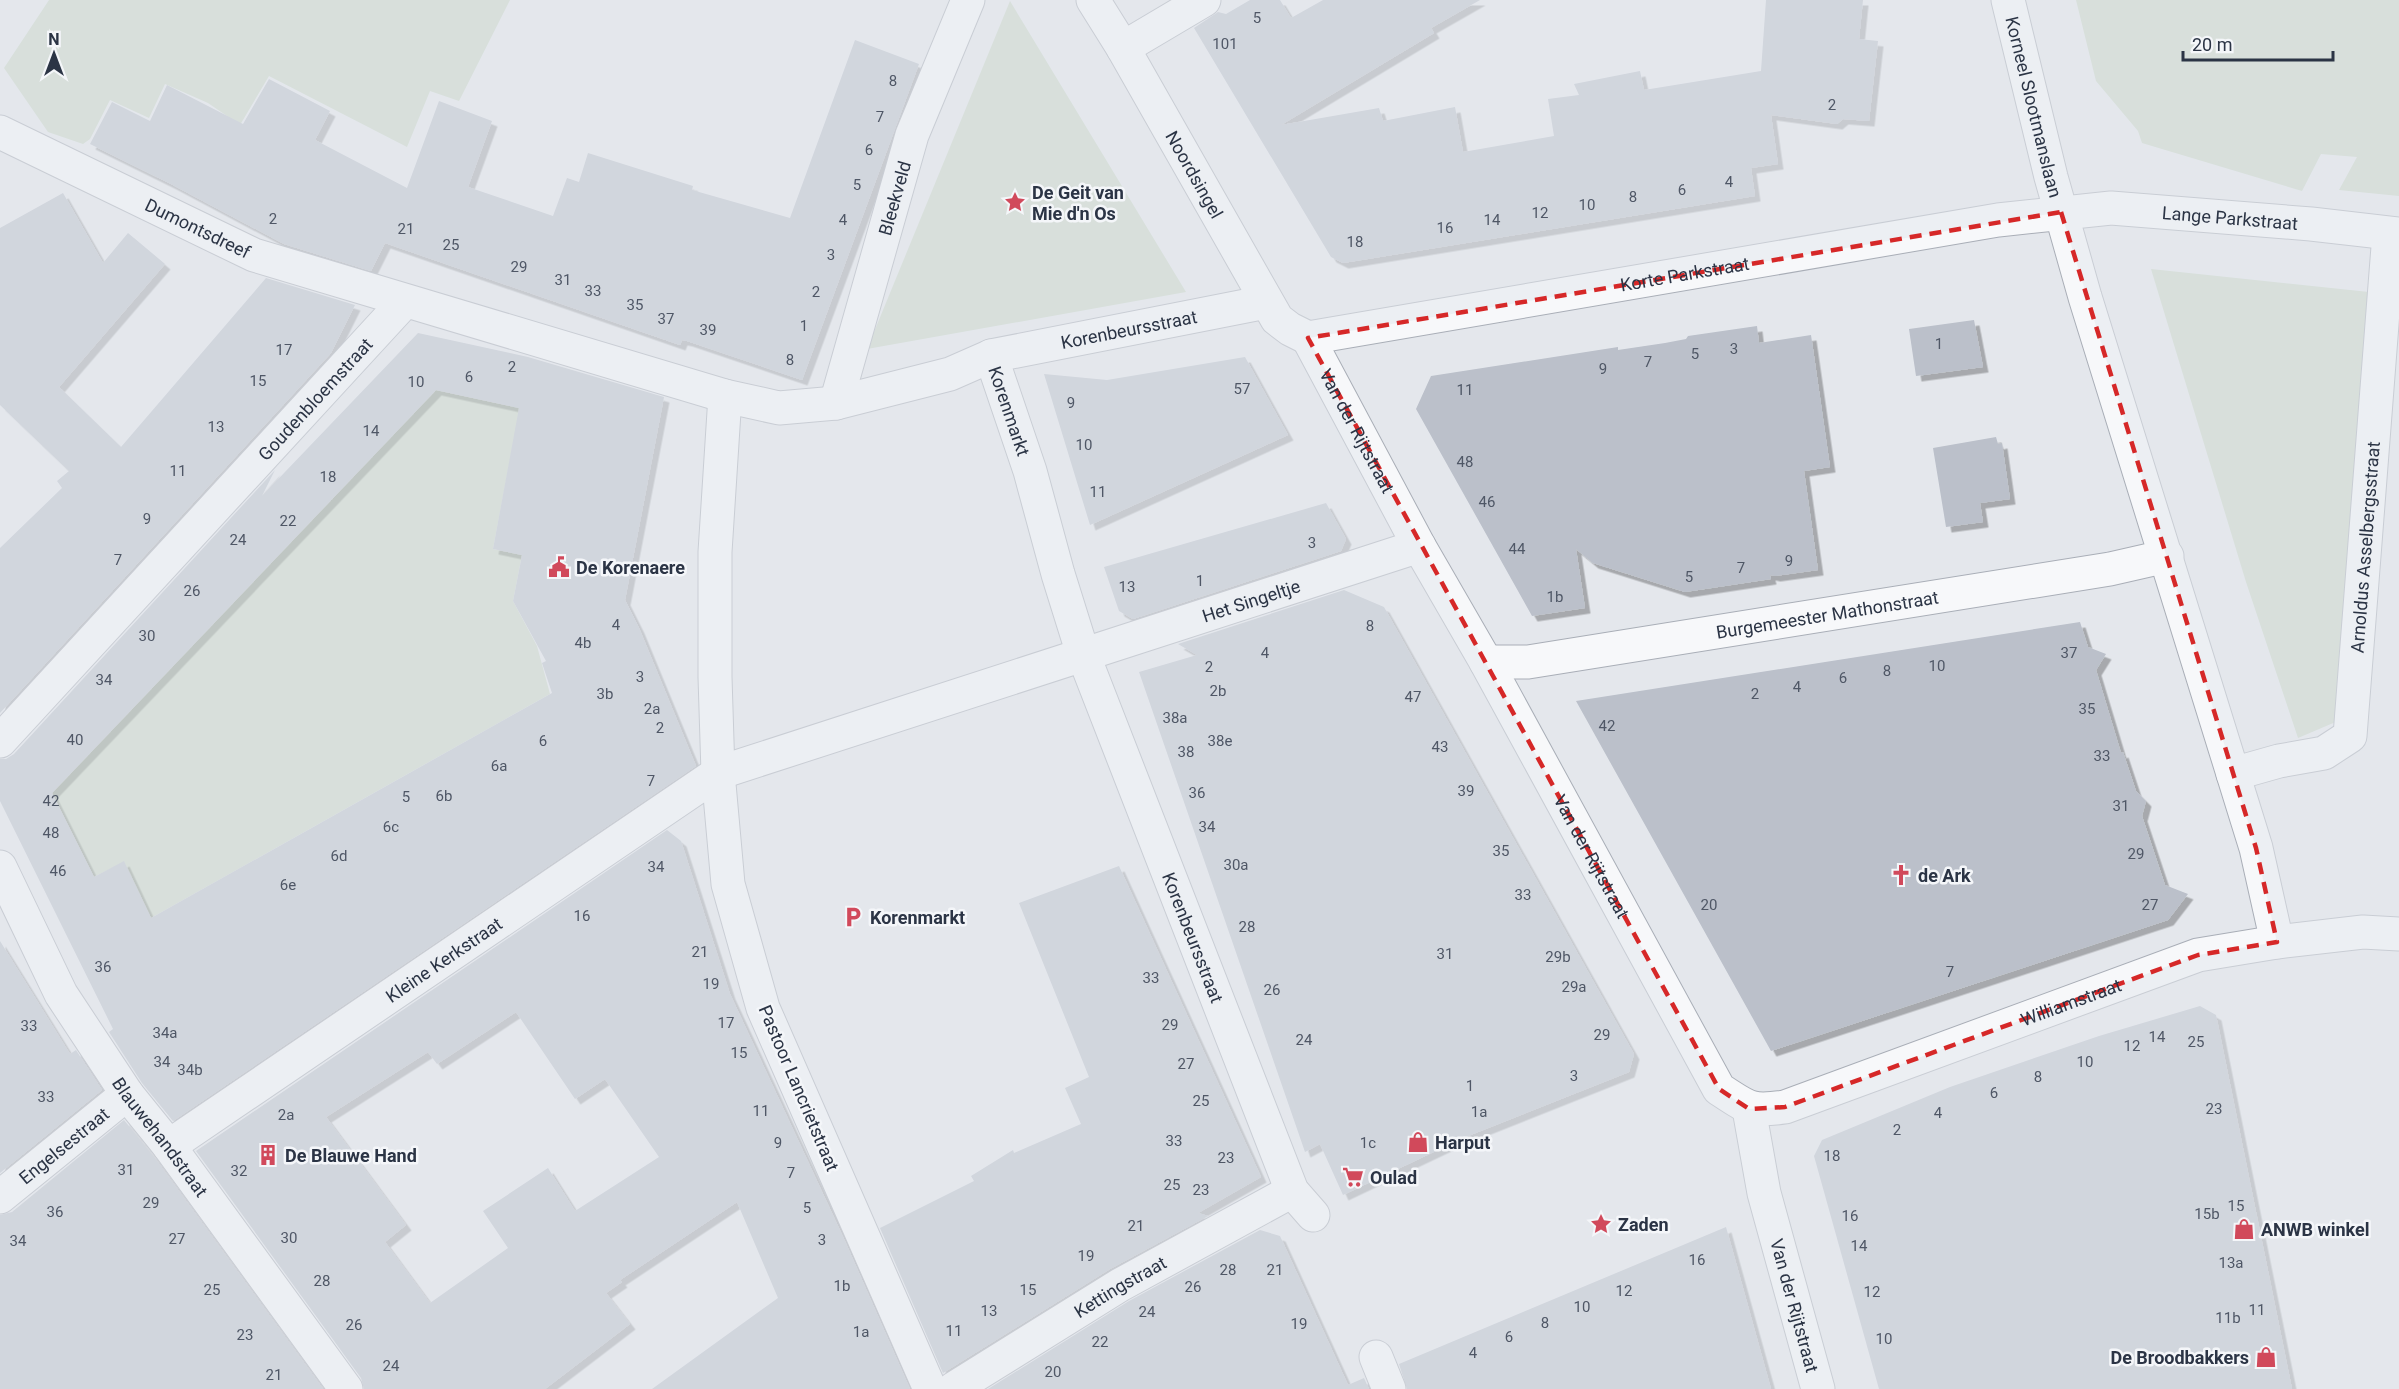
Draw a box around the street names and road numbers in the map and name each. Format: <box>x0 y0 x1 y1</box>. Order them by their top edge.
street label: Korneel Slootmanslaan <box>2002 14 2067 200</box>
street label: Noordsingel <box>1162 127 1228 222</box>
street label: Bleekveld <box>874 158 915 238</box>
street label: Dumontsdreef <box>142 194 255 263</box>
street label: Lange Parkstraat <box>2161 202 2299 233</box>
street label: Korte Parkstraat <box>1618 252 1751 295</box>
street label: Korenbeursstraat <box>1059 305 1199 353</box>
street label: Goudenbloemstraat <box>253 333 376 464</box>
street label: Korenmarkt <box>985 363 1035 459</box>
street label: Van der Rijtstraat <box>1316 365 1399 496</box>
street label: Arnoldus Asselbergsstraat <box>2346 441 2383 654</box>
street label: Het Singeltje <box>1199 575 1303 626</box>
street label: Burgemeester Mathonstraat <box>1714 586 1940 642</box>
street label: Van der Rijtstraat <box>1550 791 1634 922</box>
street label: Korenbeursstraat <box>1158 869 1228 1006</box>
street label: Kleine Kerkstraat <box>382 912 506 1006</box>
street label: Williamstraat <box>2018 974 2124 1030</box>
street label: Pastoor Lancrietstraat <box>754 1002 844 1174</box>
street label: Blauwehandstraat <box>108 1073 213 1201</box>
street label: Engelsestraat <box>15 1103 113 1188</box>
street label: Van der Rijtstraat <box>1767 1236 1823 1375</box>
street label: Kettingstraat <box>1070 1251 1170 1322</box>

